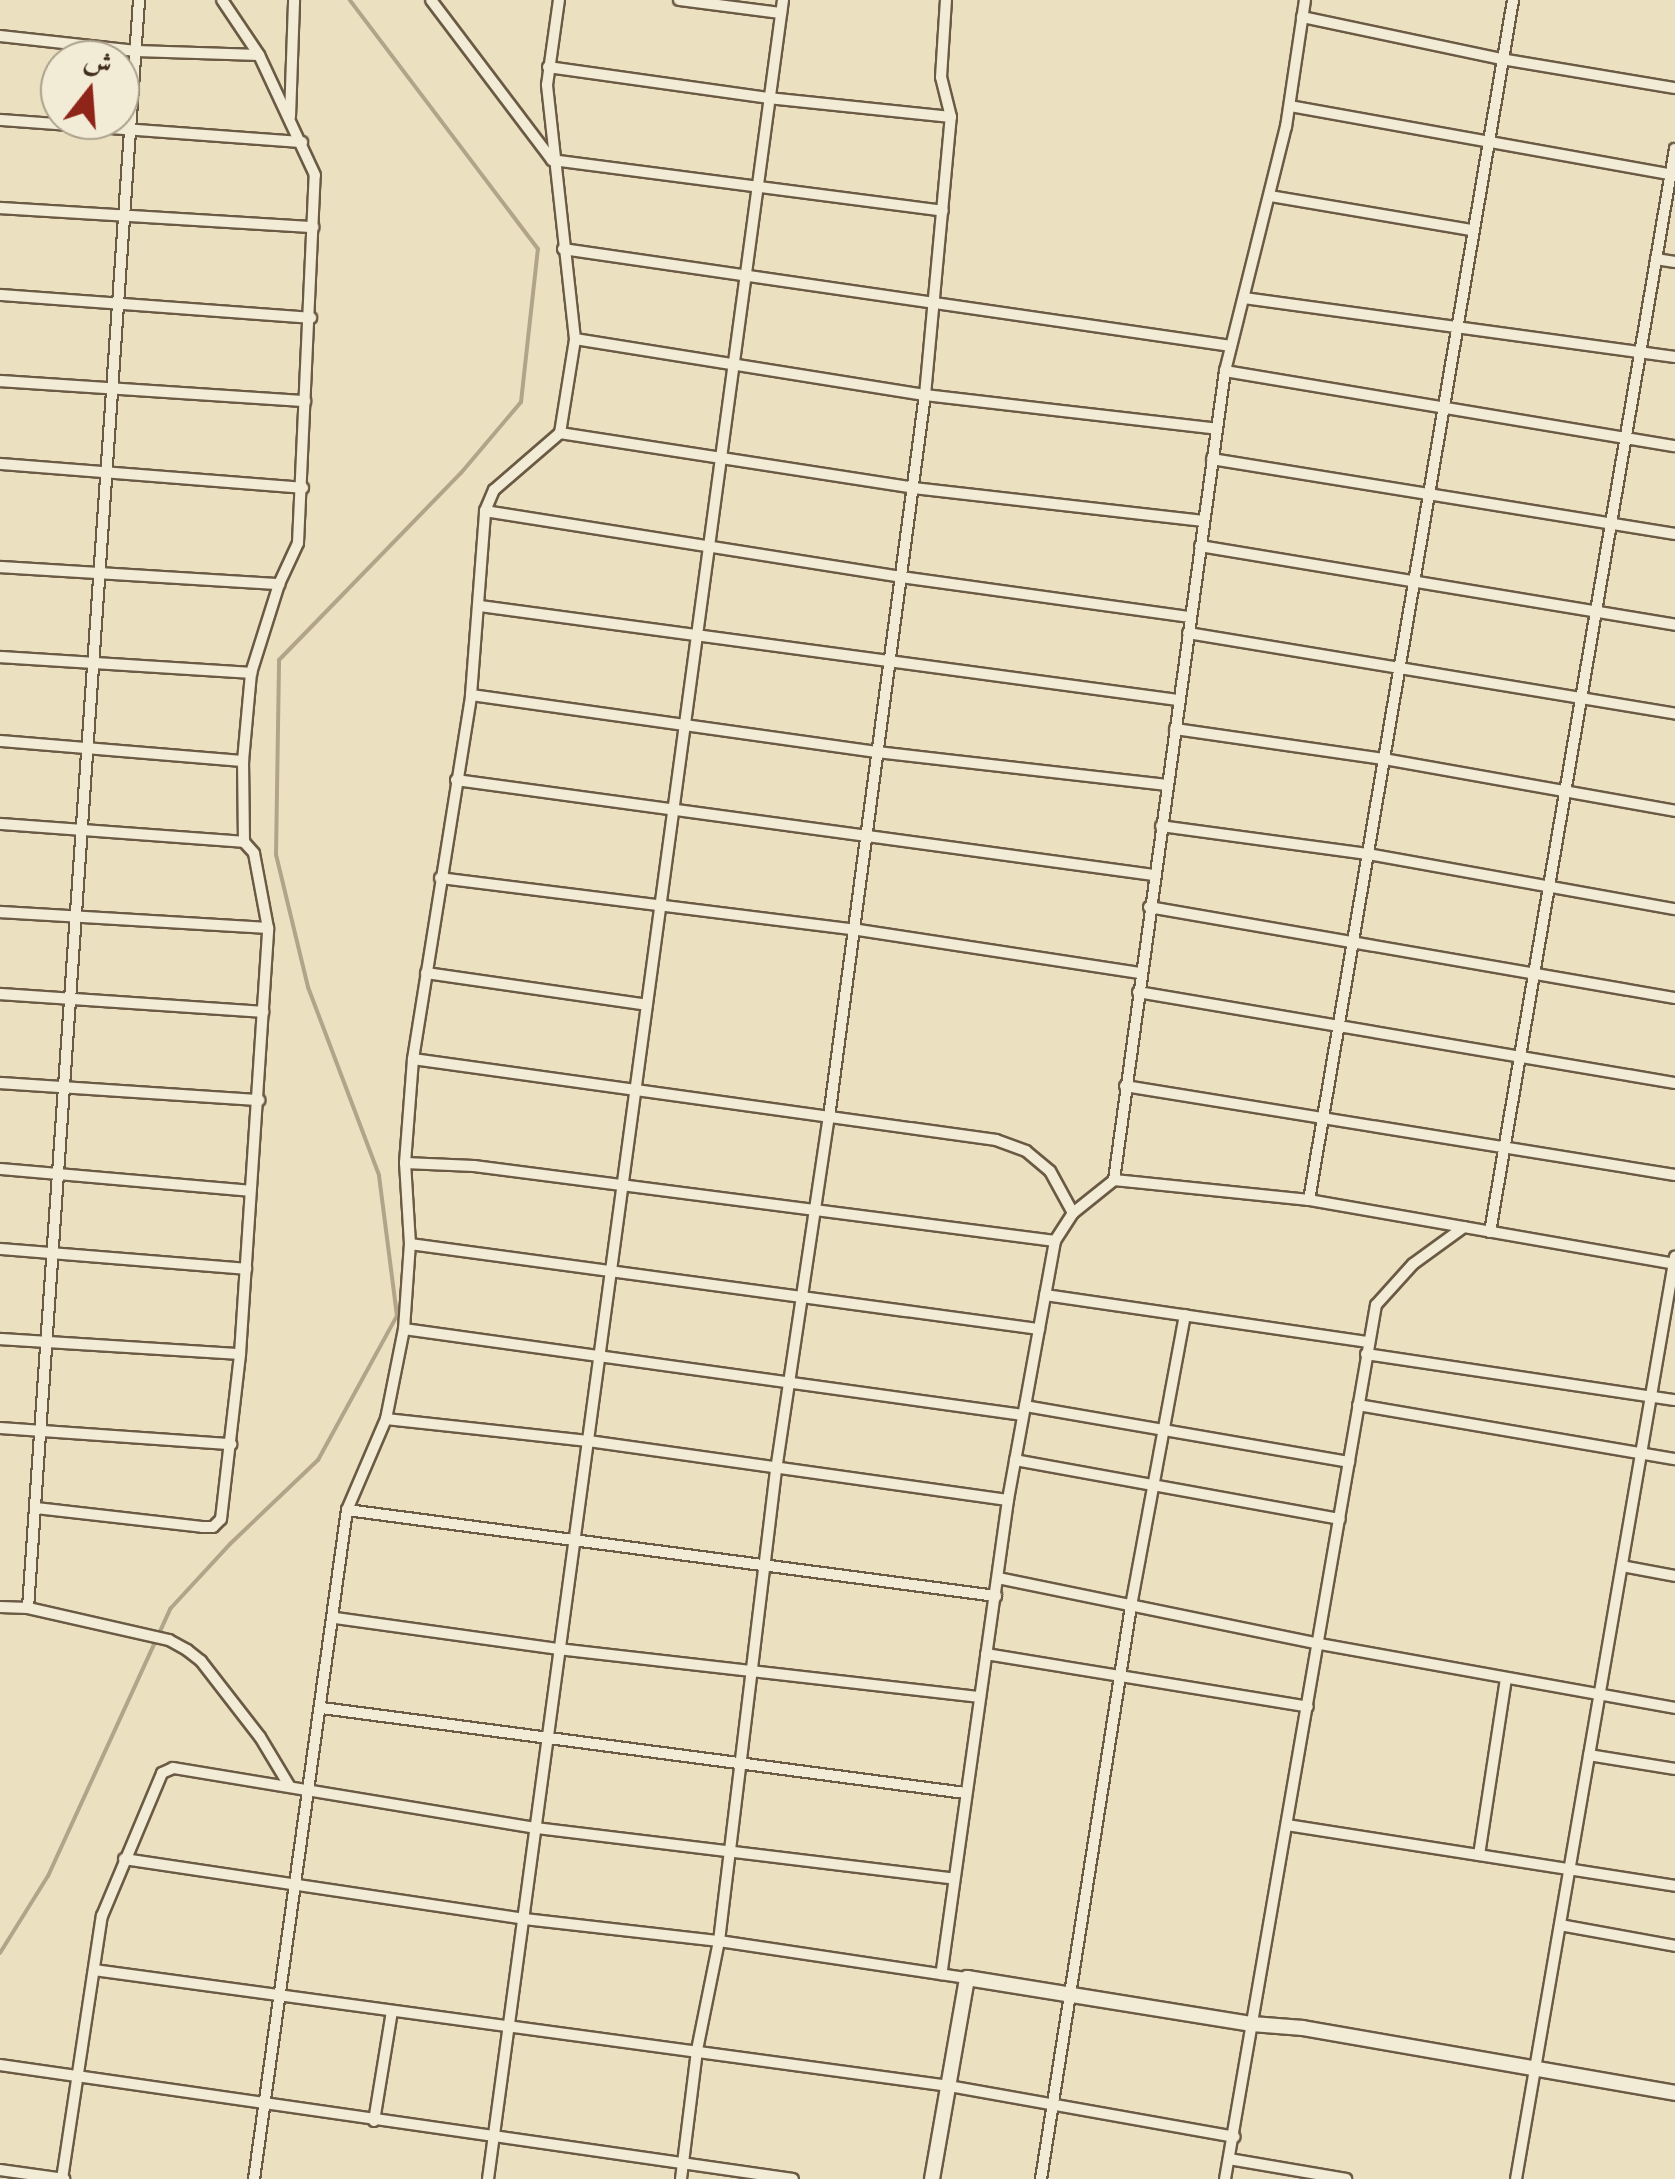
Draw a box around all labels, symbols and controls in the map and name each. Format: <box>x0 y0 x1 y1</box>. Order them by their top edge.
north arrow <box>40 40 140 140</box>
text: ش <box>80 42 117 84</box>

